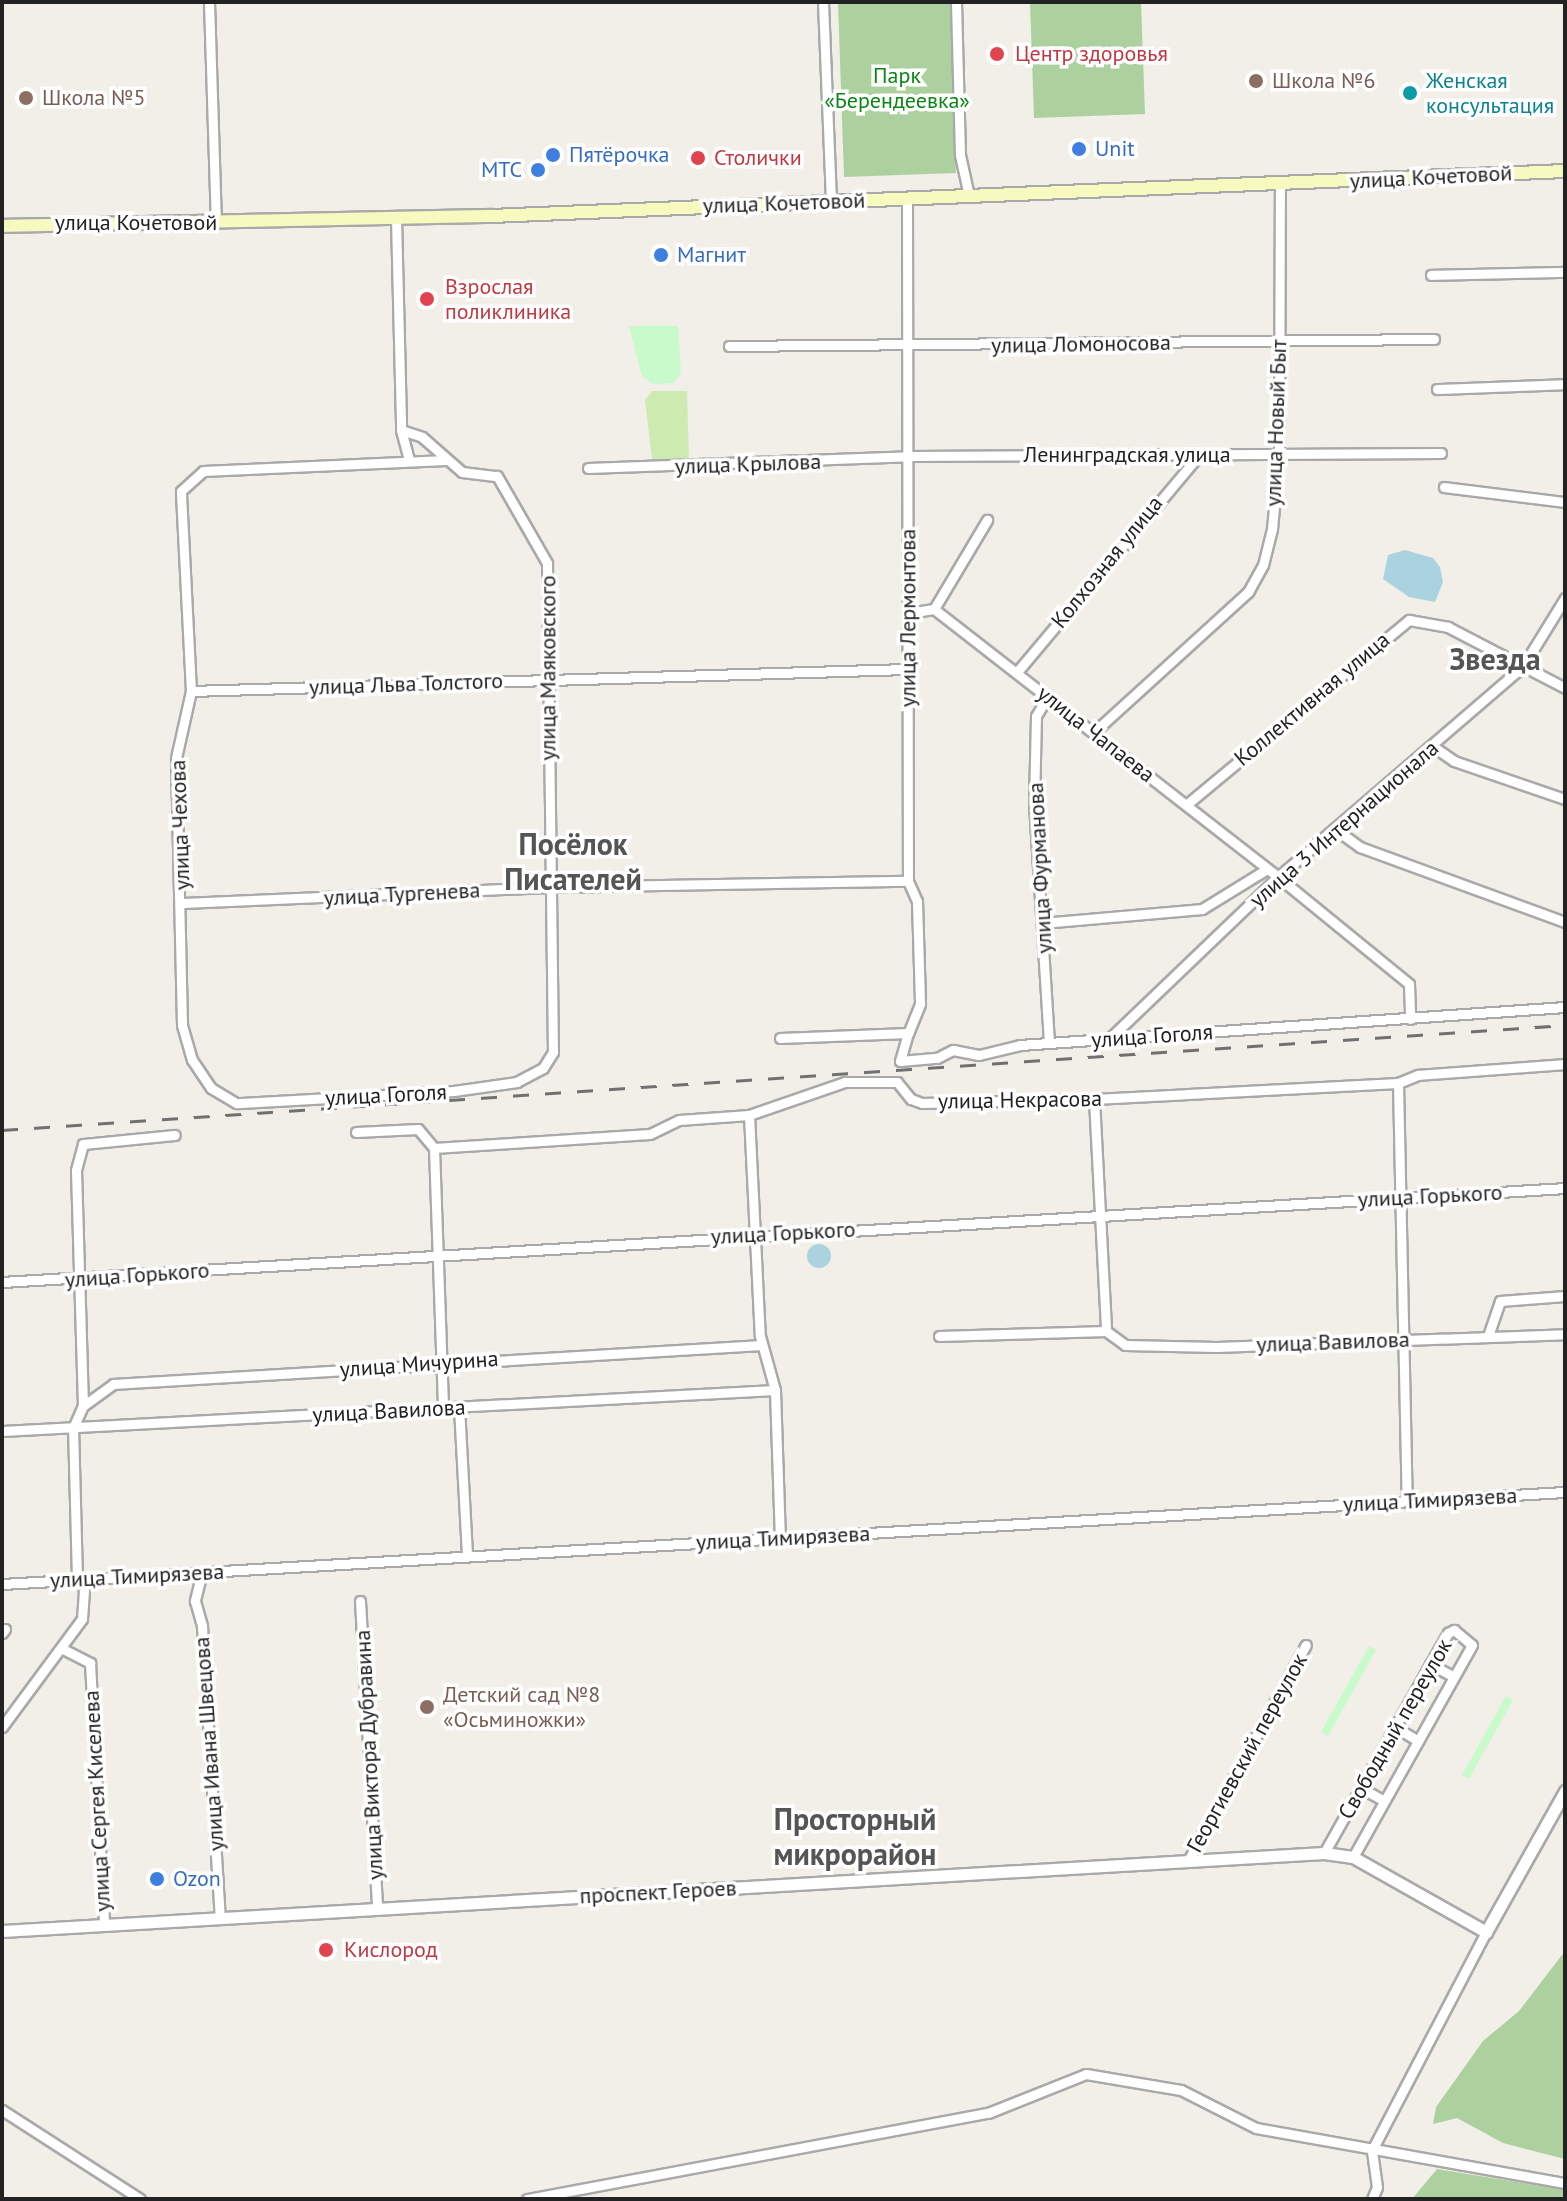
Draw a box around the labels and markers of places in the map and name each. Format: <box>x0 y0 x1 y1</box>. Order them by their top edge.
place label: Центр здоровья <box>1015 41 1168 67</box>
marker: Центр здоровья <box>986 43 1008 65</box>
place label: Женская консультация <box>1426 67 1554 118</box>
place label: Школа №6 <box>1272 68 1376 94</box>
marker: Школа №6 <box>1247 72 1265 90</box>
marker: Женская консультация <box>1401 84 1419 102</box>
place label: Школа №5 <box>42 85 146 111</box>
marker: Школа №5 <box>17 89 35 107</box>
place label: Unit <box>1095 136 1135 162</box>
marker: Unit <box>1070 140 1088 158</box>
place label: Пятёрочка <box>569 142 669 168</box>
place label: Столички <box>714 145 802 171</box>
marker: Пятёрочка <box>544 146 562 164</box>
marker: Столички <box>689 149 707 167</box>
place label: МТС <box>481 157 522 183</box>
marker: МТС <box>529 161 547 179</box>
place label: Магнит <box>677 242 746 268</box>
marker: Магнит <box>652 246 670 264</box>
place label: Взрослая поликлиника <box>445 273 571 324</box>
marker: Взрослая поликлиника <box>416 288 438 310</box>
place label: Детский сад №8 «Осьминожки» <box>443 1681 600 1732</box>
marker: Детский сад №8 «Осьминожки» <box>418 1698 436 1716</box>
place label: Ozon <box>173 1866 221 1892</box>
marker: Ozon <box>148 1870 166 1888</box>
place label: Кислород <box>344 1937 438 1963</box>
marker: Кислород <box>315 1939 337 1961</box>

